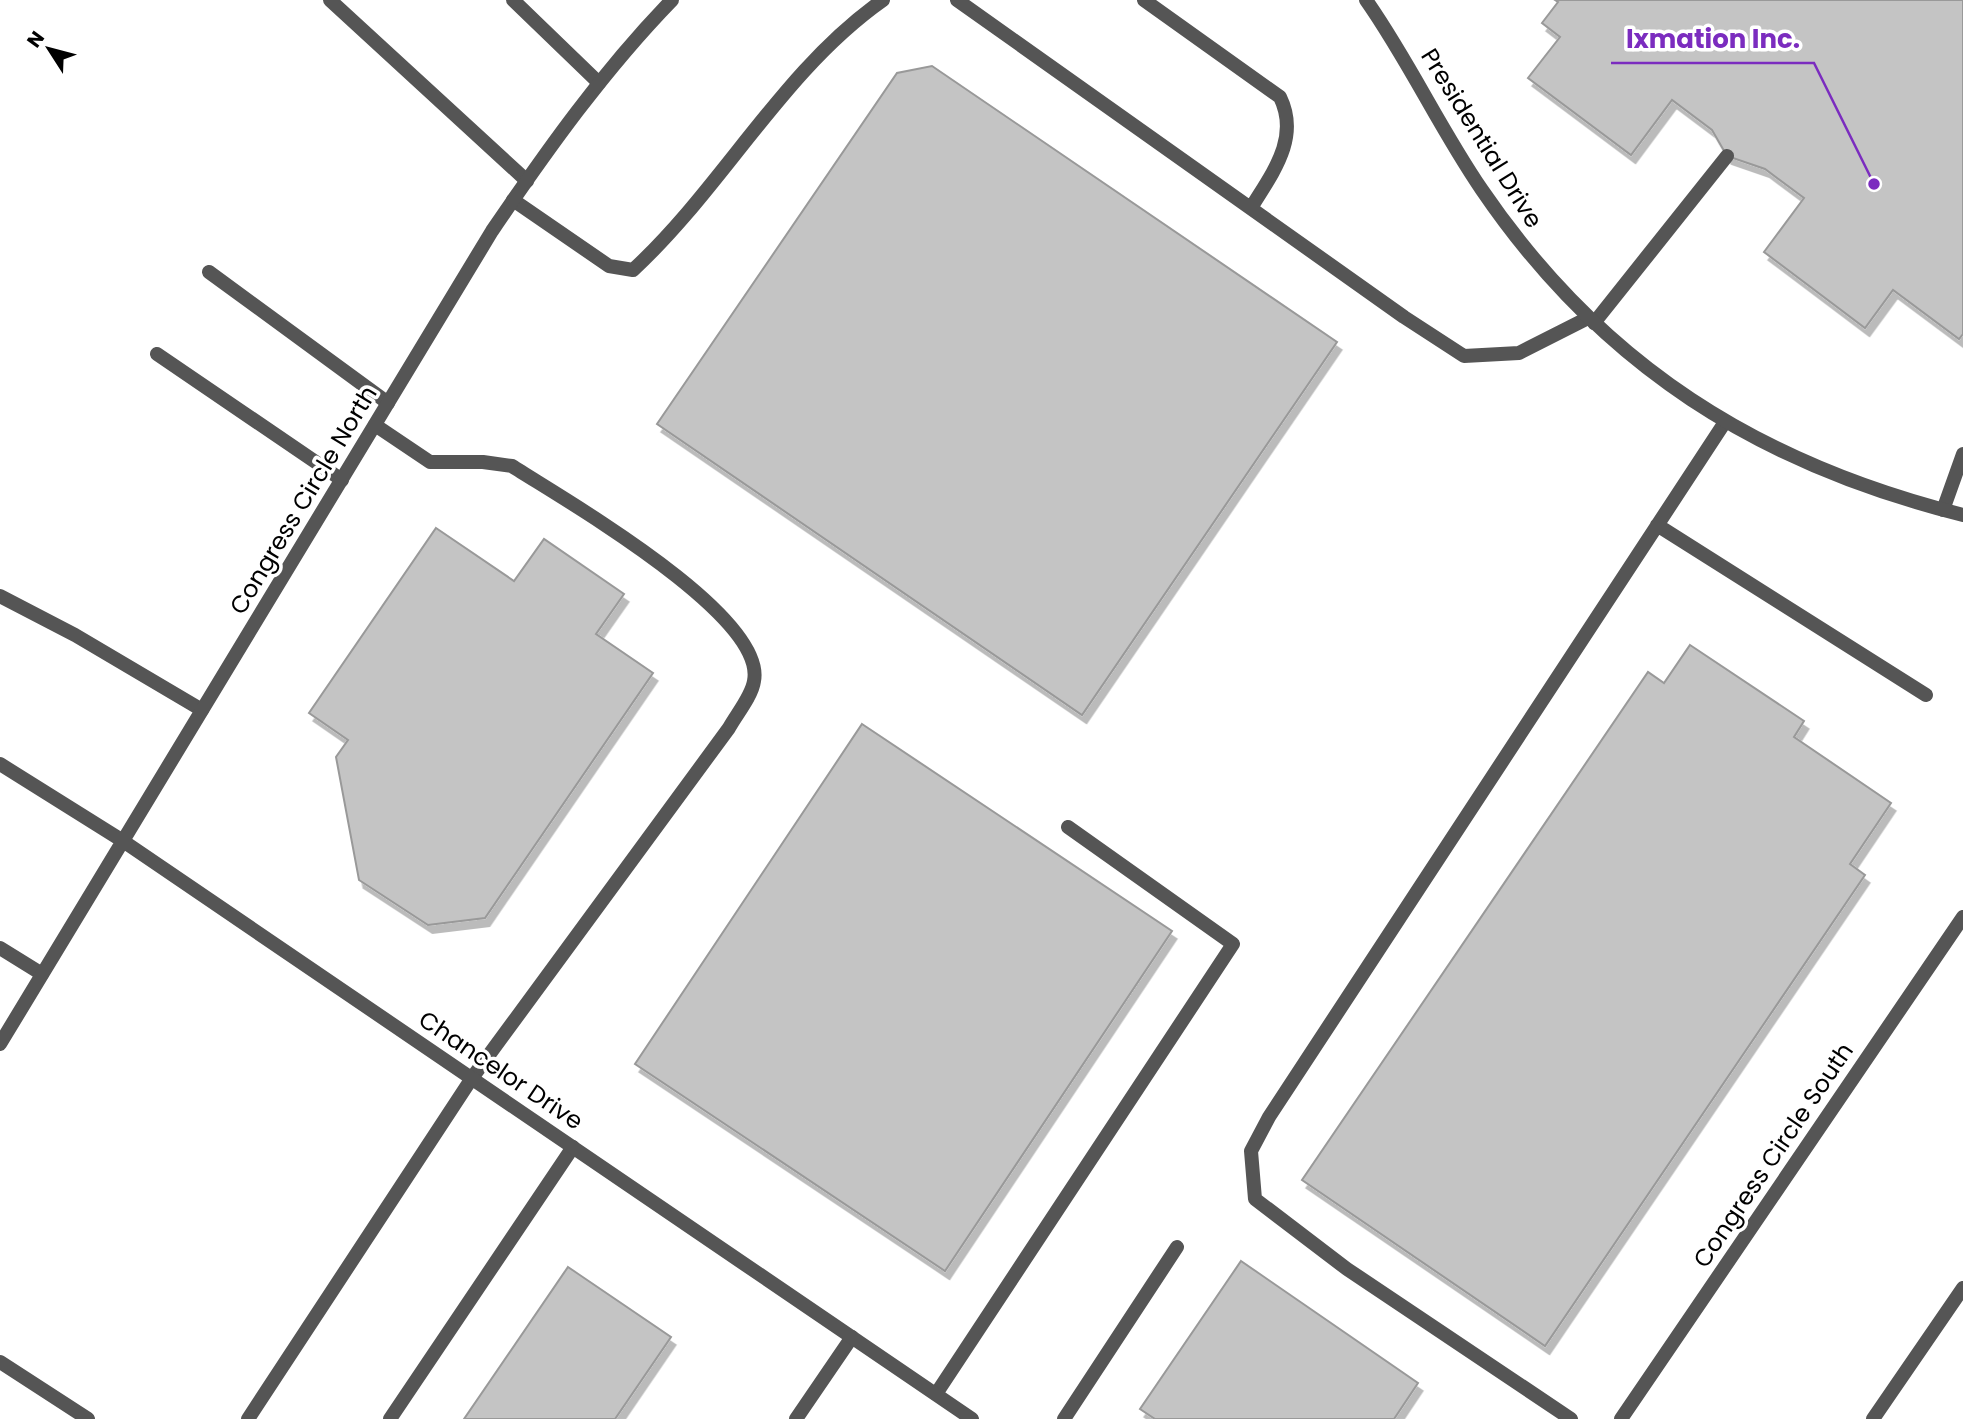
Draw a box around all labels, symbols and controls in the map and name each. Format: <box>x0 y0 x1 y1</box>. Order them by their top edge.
north arrow <box>14 14 84 84</box>
callout: Ixmation Inc. <box>1611 16 1814 63</box>
text: Ixmation Inc. <box>1626 21 1800 57</box>
text: N <box>21 26 51 53</box>
street label: Presidential Drive <box>1413 42 1551 234</box>
street label: Congress Circle North <box>222 380 384 620</box>
street label: Chancelor Drive <box>412 1003 590 1137</box>
street label: Congress Circle South <box>1685 1036 1861 1274</box>

